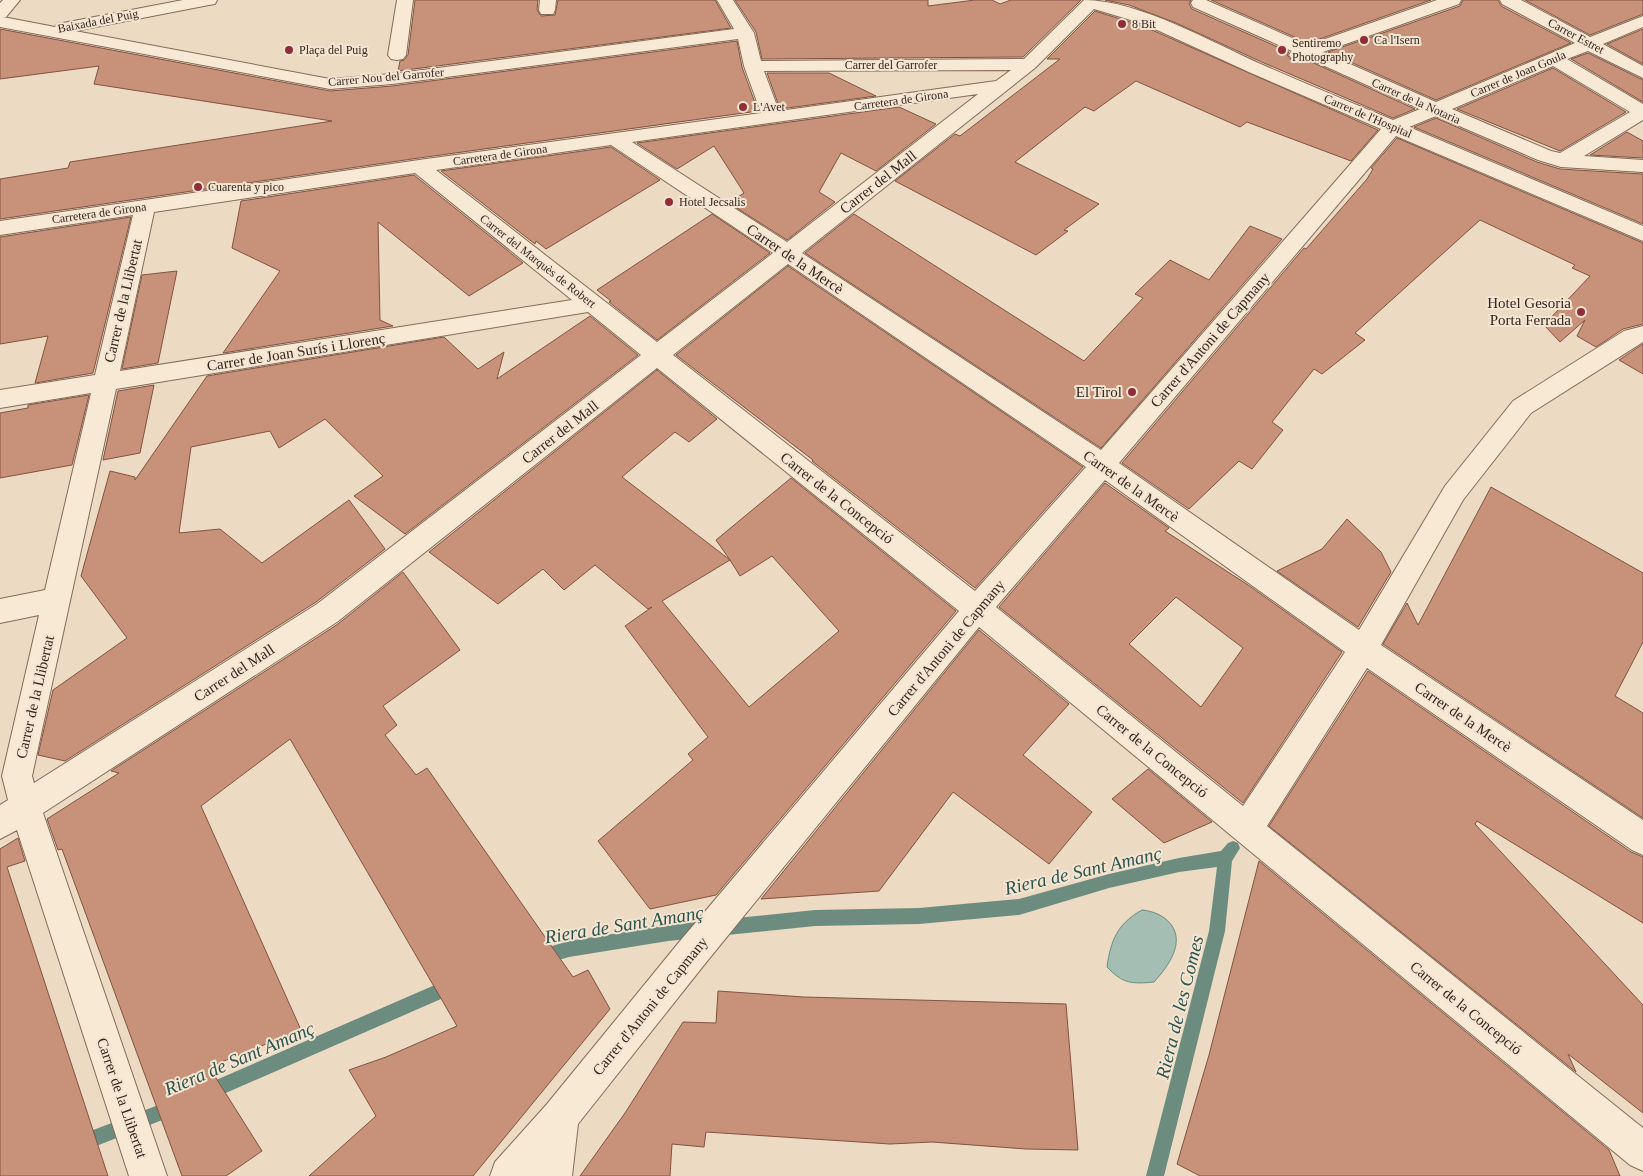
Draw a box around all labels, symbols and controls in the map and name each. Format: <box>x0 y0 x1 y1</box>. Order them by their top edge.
street label: Baixada del Puig <box>56 6 140 36</box>
street label: Carrer Estret <box>1546 15 1607 57</box>
place label: 8 Bit <box>1132 17 1156 31</box>
marker: 8 Bit <box>1116 18 1128 30</box>
place label: Ca l'Isern <box>1374 33 1420 47</box>
marker: Ca l'Isern <box>1358 34 1370 46</box>
place label: Sentiremo Photography <box>1292 36 1353 64</box>
place label: Plaça del Puig <box>299 43 368 57</box>
marker: Plaça del Puig <box>283 44 295 56</box>
marker: Sentiremo Photography <box>1276 44 1288 56</box>
street label: Carrer de Joan Goula <box>1468 47 1568 100</box>
street label: Carrer del Garrofer <box>845 58 937 72</box>
street label: Carrer Nou del Garrofer <box>327 65 445 89</box>
street label: Carrer de la Notaria <box>1369 75 1463 127</box>
street label: Carretera de Girona <box>853 86 950 114</box>
street label: Carrer de l'Hospital <box>1322 91 1415 141</box>
place label: L'Avet <box>753 100 786 114</box>
marker: L'Avet <box>737 101 749 113</box>
street label: Carretera de Girona <box>452 141 549 169</box>
street label: Carrer del Mall <box>837 147 919 217</box>
place label: Cuarenta y pico <box>208 180 284 194</box>
marker: Cuarenta y pico <box>192 181 204 193</box>
place label: Hotel Jecsalis <box>679 195 746 209</box>
marker: Hotel Jecsalis <box>663 196 675 208</box>
street label: Carretera de Girona <box>51 199 148 227</box>
street label: Carrer del Marquès de Robert <box>477 211 599 311</box>
street label: Carrer de la Mercè <box>744 221 847 297</box>
street label: Carrer de la Llibertat <box>101 237 145 364</box>
street label: Carrer d'Antoni de Capmany <box>1147 269 1273 411</box>
place label: Hotel Gesoria Porta Ferrada <box>1487 295 1571 328</box>
marker: Hotel Gesoria Porta Ferrada <box>1575 306 1587 318</box>
street label: Carrer de Joan Surís i Llorenç <box>206 330 387 374</box>
place label: El Tirol <box>1076 384 1122 400</box>
marker: El Tirol <box>1126 386 1138 398</box>
street label: Carrer del Mall <box>519 397 601 467</box>
street label: Carrer de la Mercè <box>1080 447 1182 525</box>
street label: Carrer de la Concepció <box>777 449 897 547</box>
street label: Carrer d'Antoni de Capmany <box>884 576 1008 719</box>
street label: Carrer de la Llibertat <box>13 633 57 760</box>
street label: Carrer del Mall <box>191 641 277 705</box>
street label: Carrer de la Mercè <box>1412 679 1515 755</box>
street label: Carrer de la Concepció <box>1093 701 1211 801</box>
water label: Riera de Sant Amanç <box>1002 842 1164 899</box>
water label: Riera de Sant Amanç <box>542 901 706 948</box>
street label: Carrer d'Antoni de Capmany <box>589 933 711 1078</box>
water label: Riera de les Comes <box>1151 933 1207 1082</box>
street label: Carrer de la Concepció <box>1407 958 1525 1058</box>
water label: Riera de Sant Amanç <box>160 1017 318 1100</box>
street label: Carrer de la Llibertat <box>94 1036 150 1161</box>

